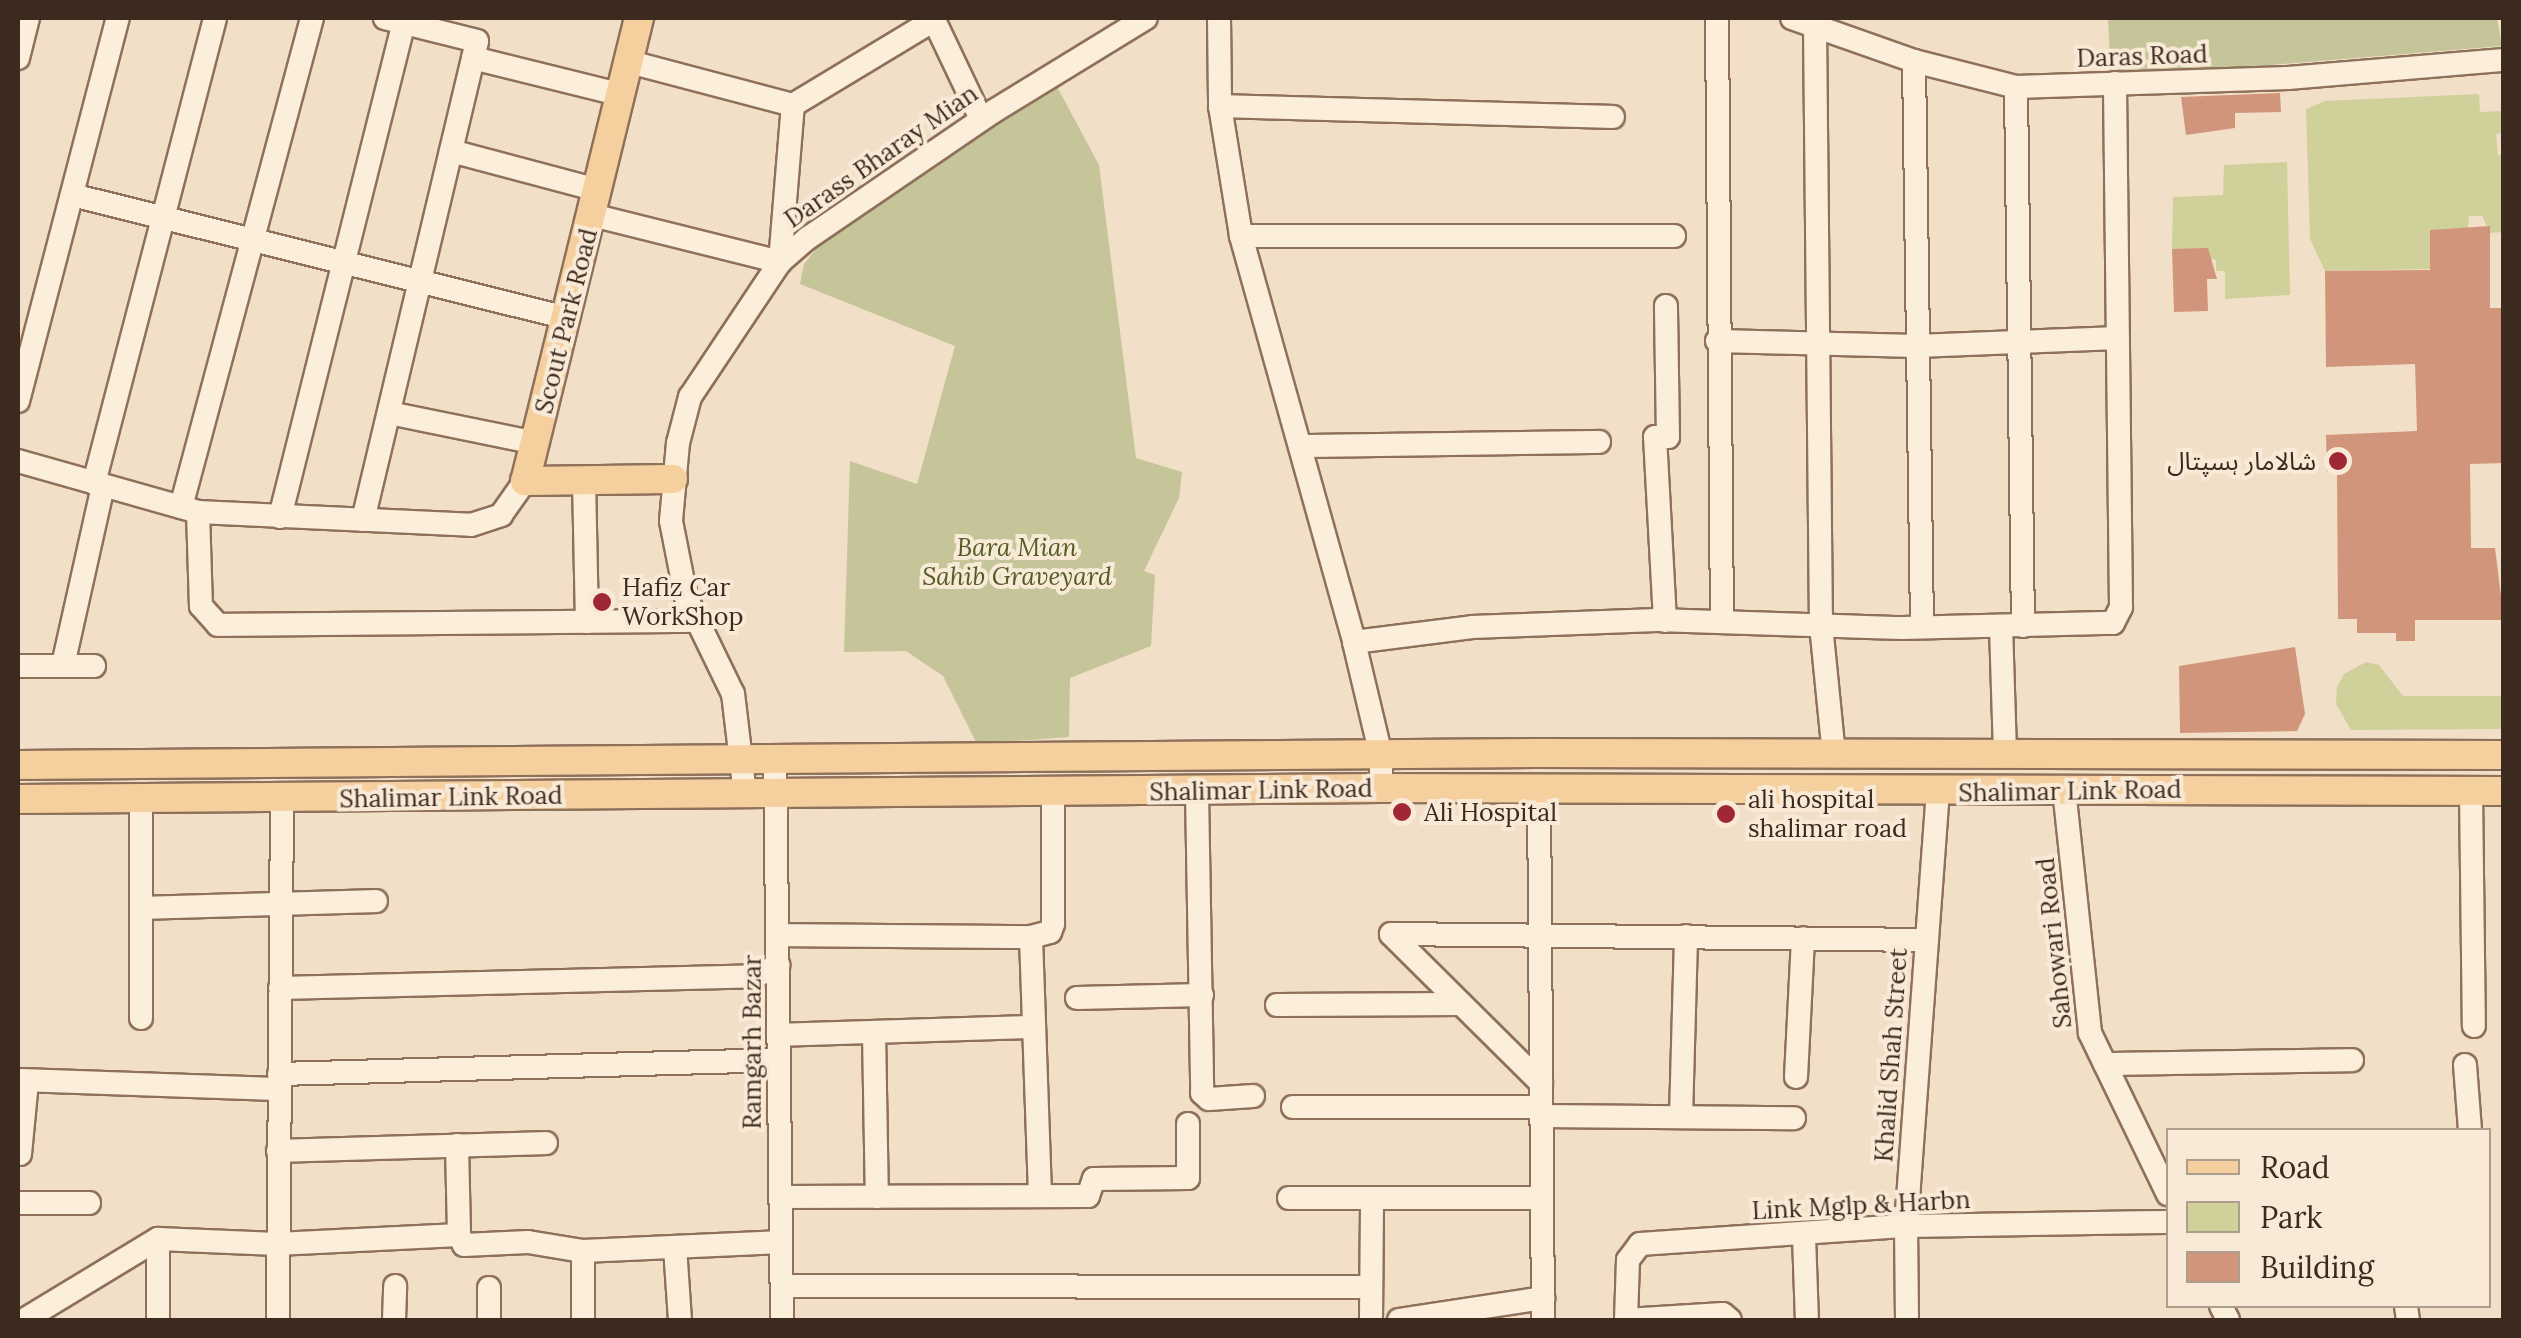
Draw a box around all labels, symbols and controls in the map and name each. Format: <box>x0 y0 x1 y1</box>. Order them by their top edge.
street label: Daras Road <box>2076 39 2208 73</box>
street label: Darass Bharay Mian <box>779 78 983 234</box>
street label: Scout Park Road <box>528 225 604 417</box>
place label: شالامار ہسپتال <box>2167 446 2316 476</box>
marker: شالامار ہسپتال <box>2325 448 2351 474</box>
park label: Bara Mian Sahib Graveyard <box>922 533 1112 592</box>
place label: Hafiz Car WorkShop <box>622 573 743 632</box>
marker: Hafiz Car WorkShop <box>591 591 613 613</box>
street label: Shalimar Link Road <box>1149 773 1373 807</box>
street label: Shalimar Link Road <box>1958 774 2182 808</box>
street label: Shalimar Link Road <box>339 780 563 814</box>
place label: ali hospital shalimar road <box>1748 785 1907 844</box>
place label: Ali Hospital <box>1424 797 1557 827</box>
marker: Ali Hospital <box>1389 799 1415 825</box>
marker: ali hospital shalimar road <box>1713 801 1739 827</box>
street label: Sahowari Road <box>2030 856 2078 1030</box>
street label: Khalid Shah Street <box>1869 947 1913 1163</box>
street label: Ramgarh Bazar <box>737 955 767 1129</box>
legend <box>2166 1128 2491 1308</box>
text: Road <box>2260 1148 2330 1186</box>
street label: Link Mglp & Harbn <box>1751 1184 1971 1226</box>
text: Park <box>2260 1198 2322 1236</box>
text: Building <box>2260 1248 2374 1286</box>

